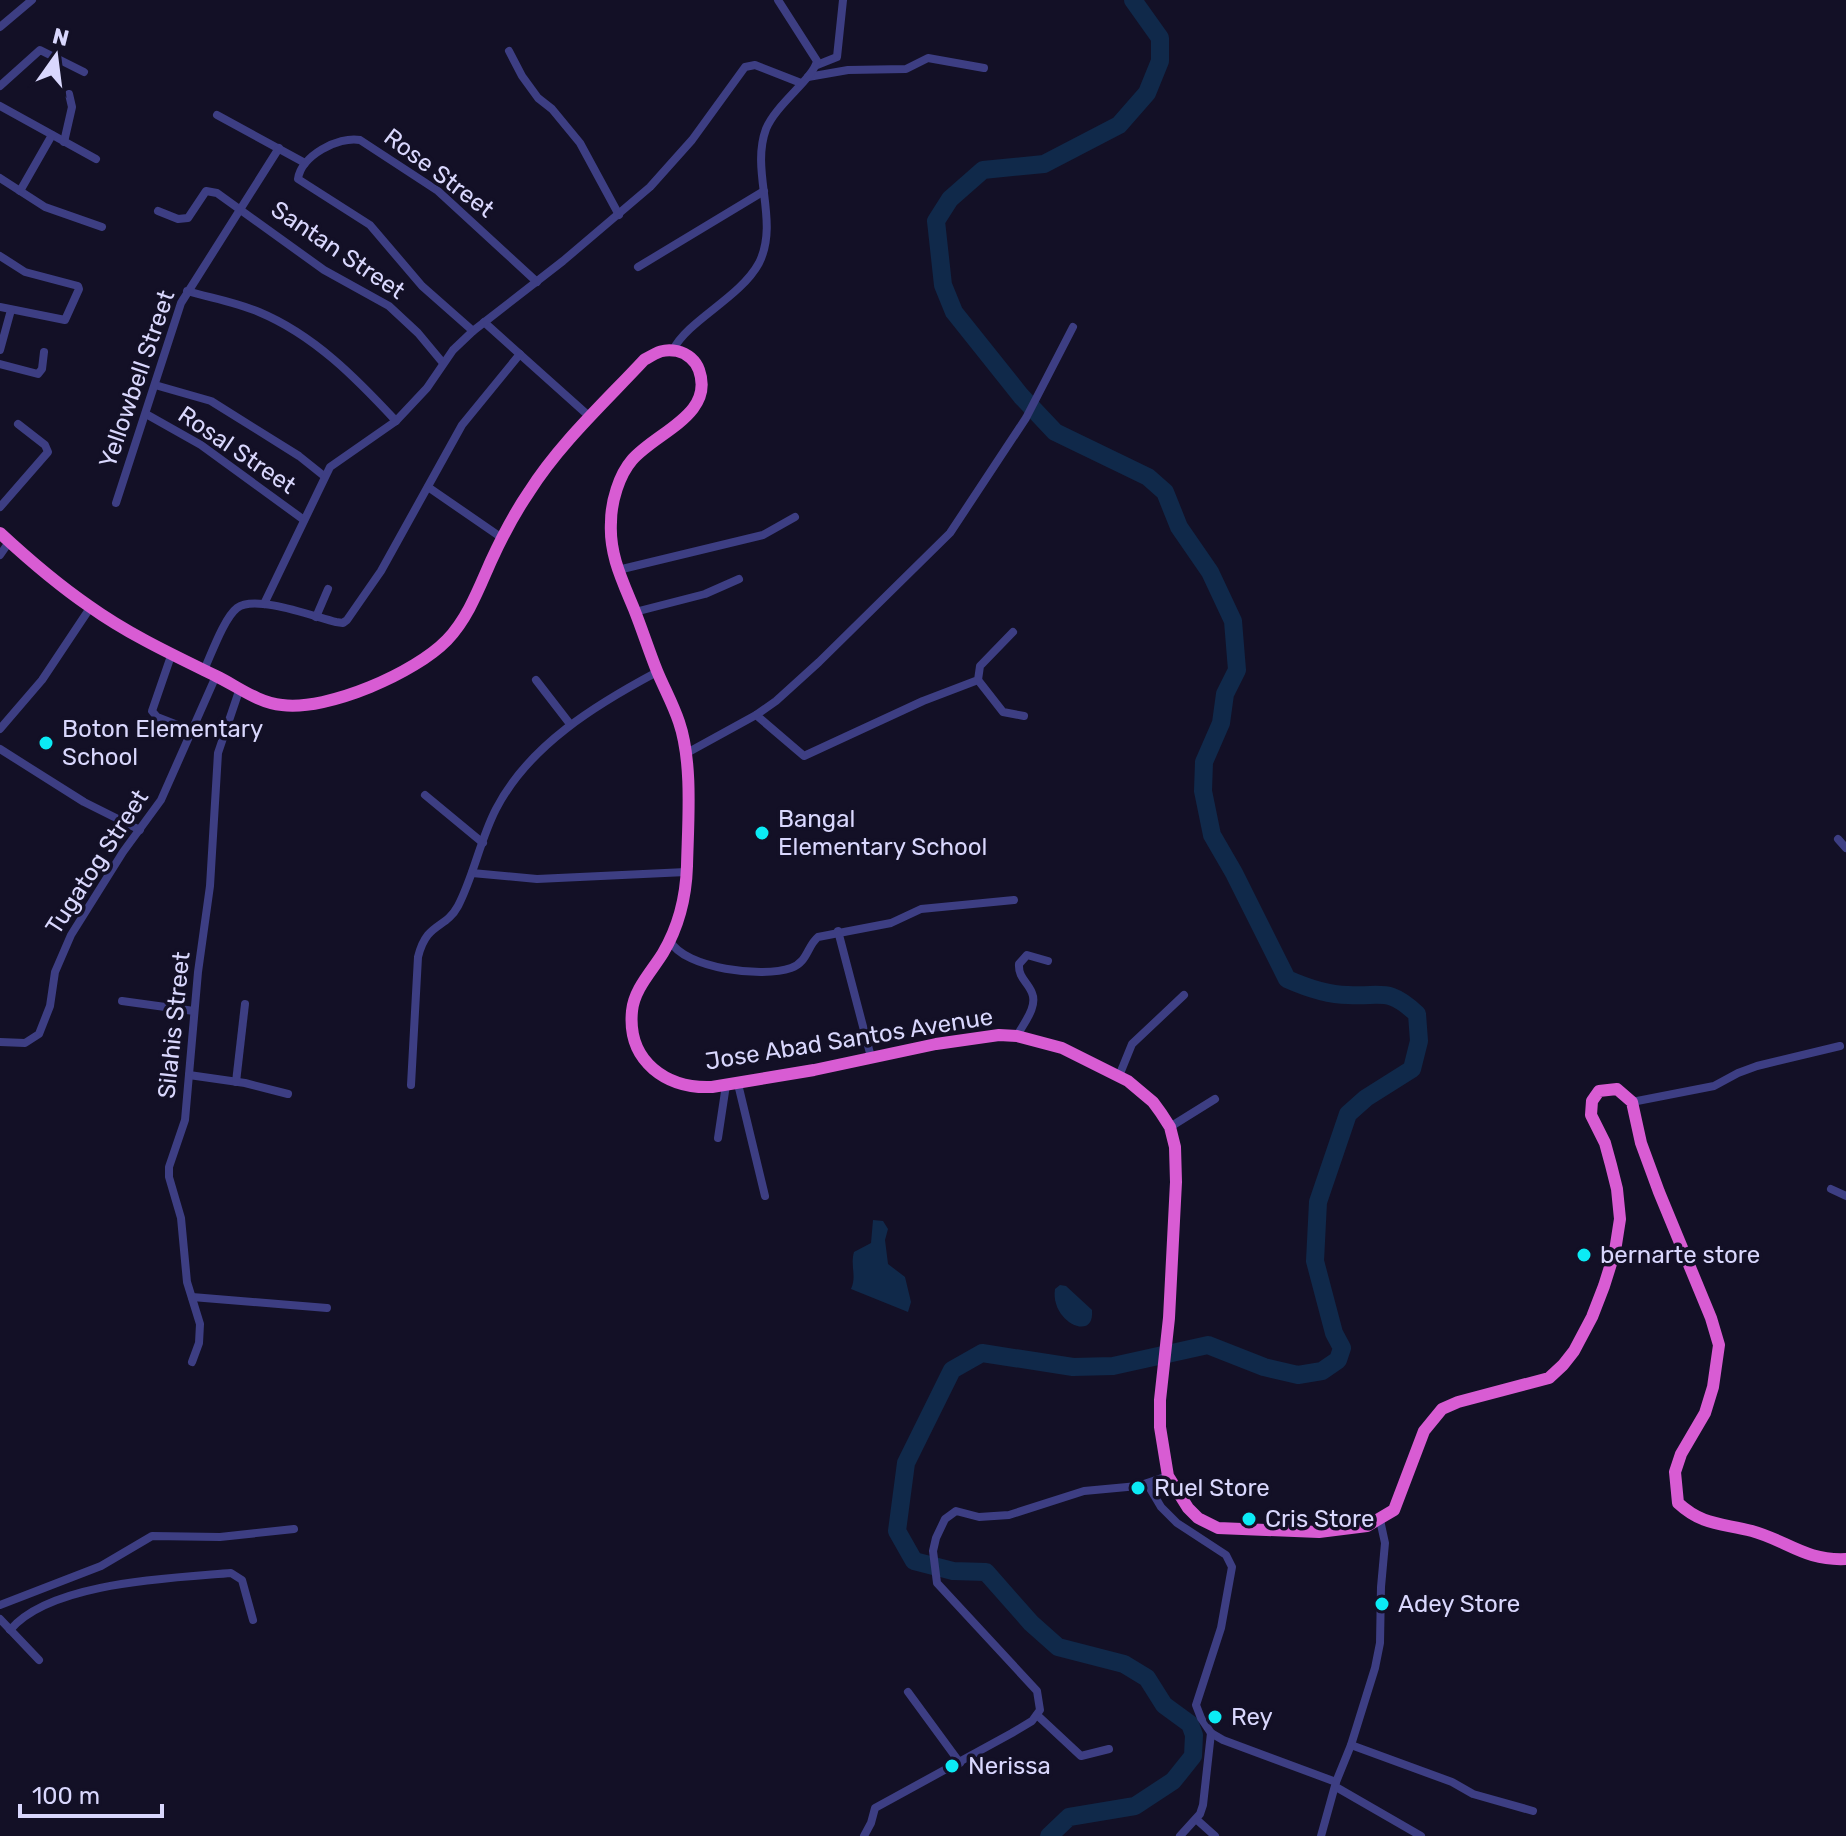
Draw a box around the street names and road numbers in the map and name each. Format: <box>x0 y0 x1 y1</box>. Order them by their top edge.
street label: Rose Street <box>379 123 499 223</box>
street label: Santan Street <box>266 195 410 305</box>
street label: Yellowbell Street <box>93 287 181 471</box>
street label: Rosal Street <box>173 400 301 500</box>
street label: Tugatog Street <box>40 784 154 940</box>
street label: Silahis Street <box>152 950 196 1100</box>
street label: Jose Abad Santos Avenue <box>703 1002 995 1076</box>

